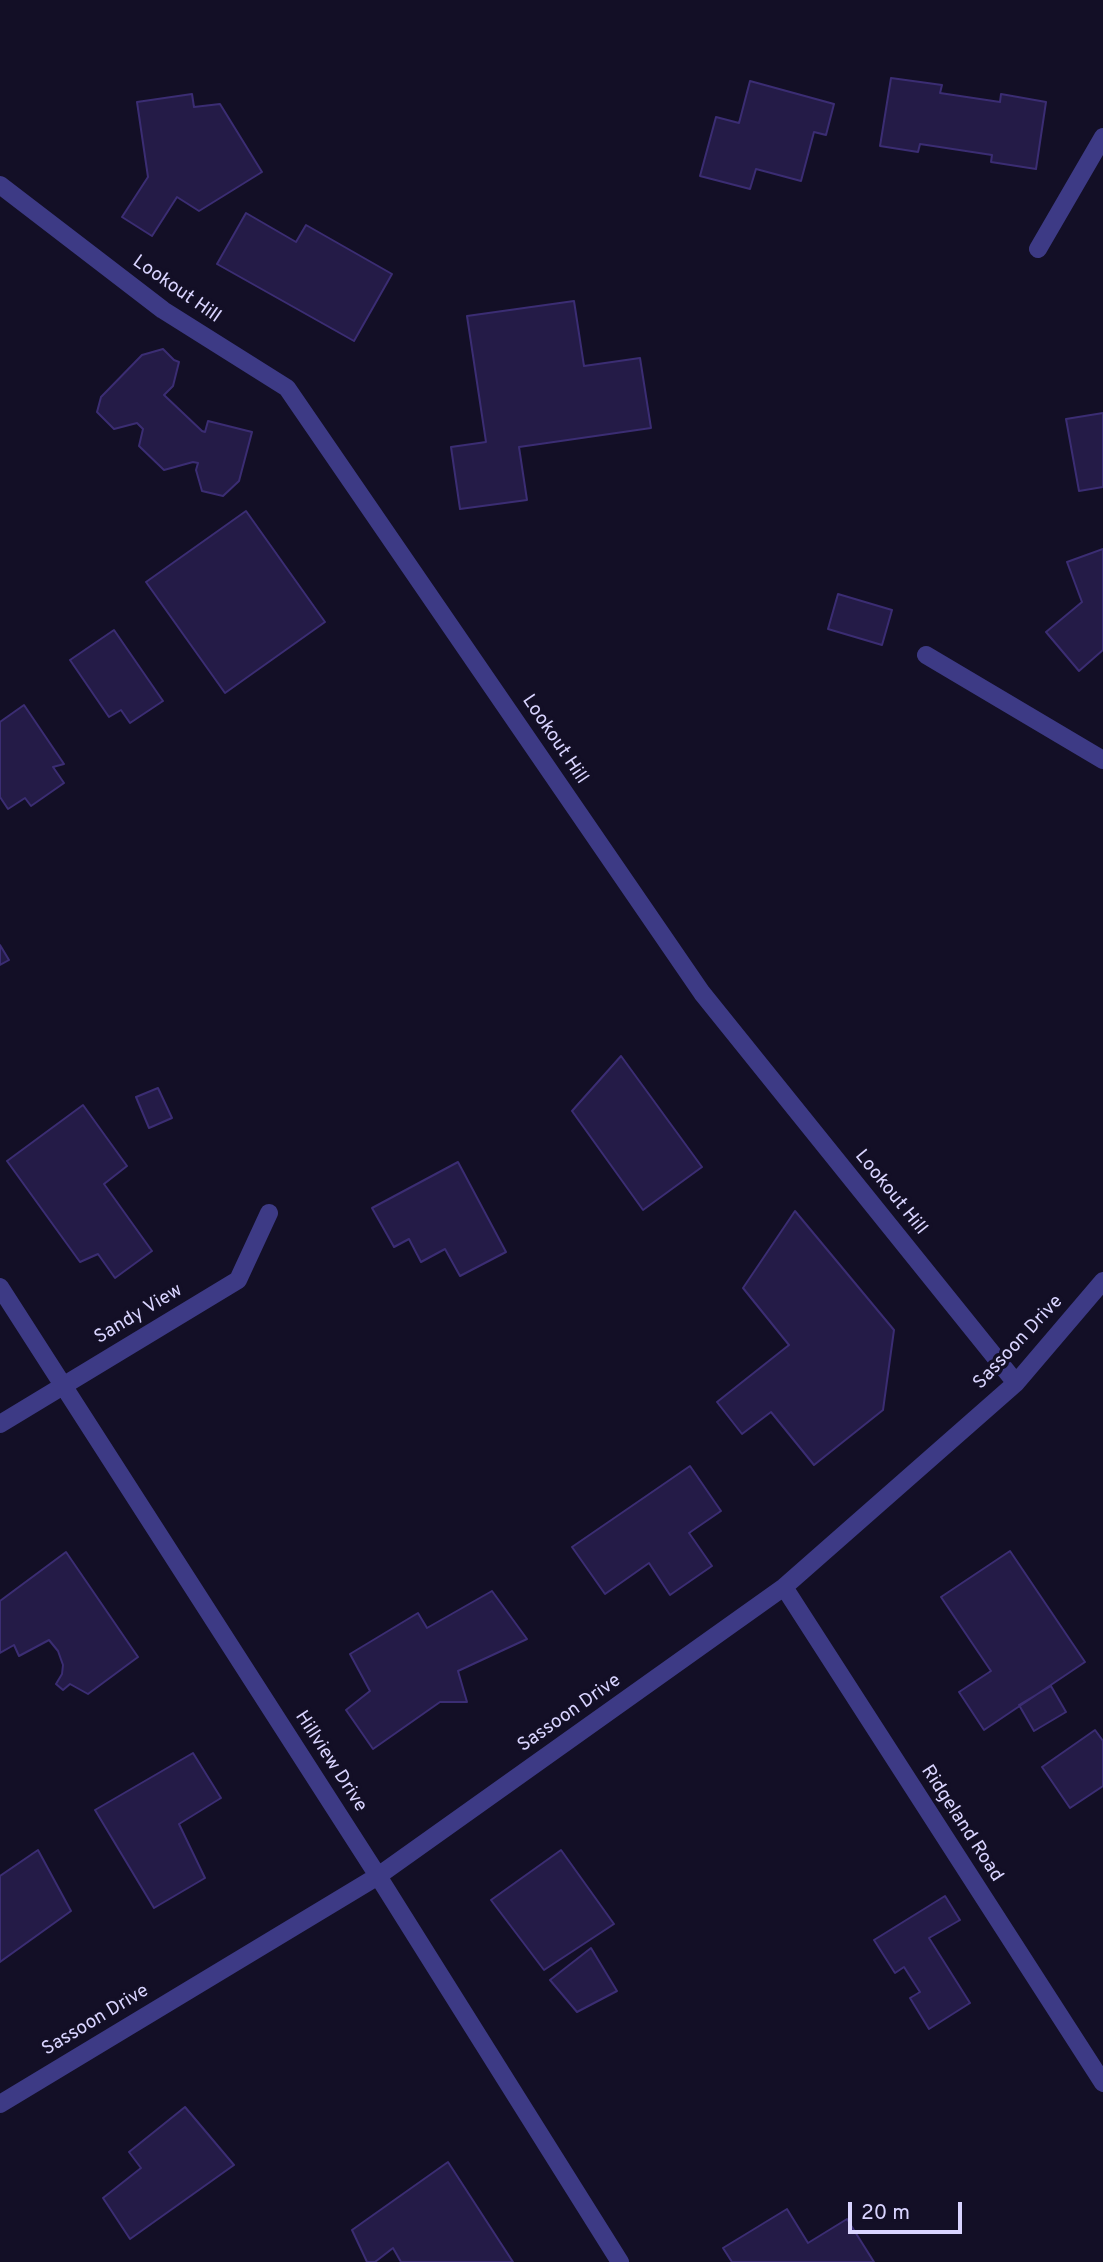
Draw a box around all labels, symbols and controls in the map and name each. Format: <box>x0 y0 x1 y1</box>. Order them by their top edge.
street label: Lookout Hill <box>127 251 225 329</box>
street label: Lookout Hill <box>516 691 592 789</box>
street label: Lookout Hill <box>849 1146 931 1240</box>
street label: Sandy View <box>91 1280 187 1350</box>
street label: Sassoon Drive <box>970 1291 1068 1395</box>
street label: Sassoon Drive <box>514 1670 626 1758</box>
street label: Hillview Drive <box>289 1707 371 1817</box>
street label: Ridgeland Road <box>915 1761 1007 1887</box>
street label: Sassoon Drive <box>38 1980 154 2062</box>
scale bar <box>851 2188 965 2232</box>
text: 20 m <box>861 2200 910 2227</box>

